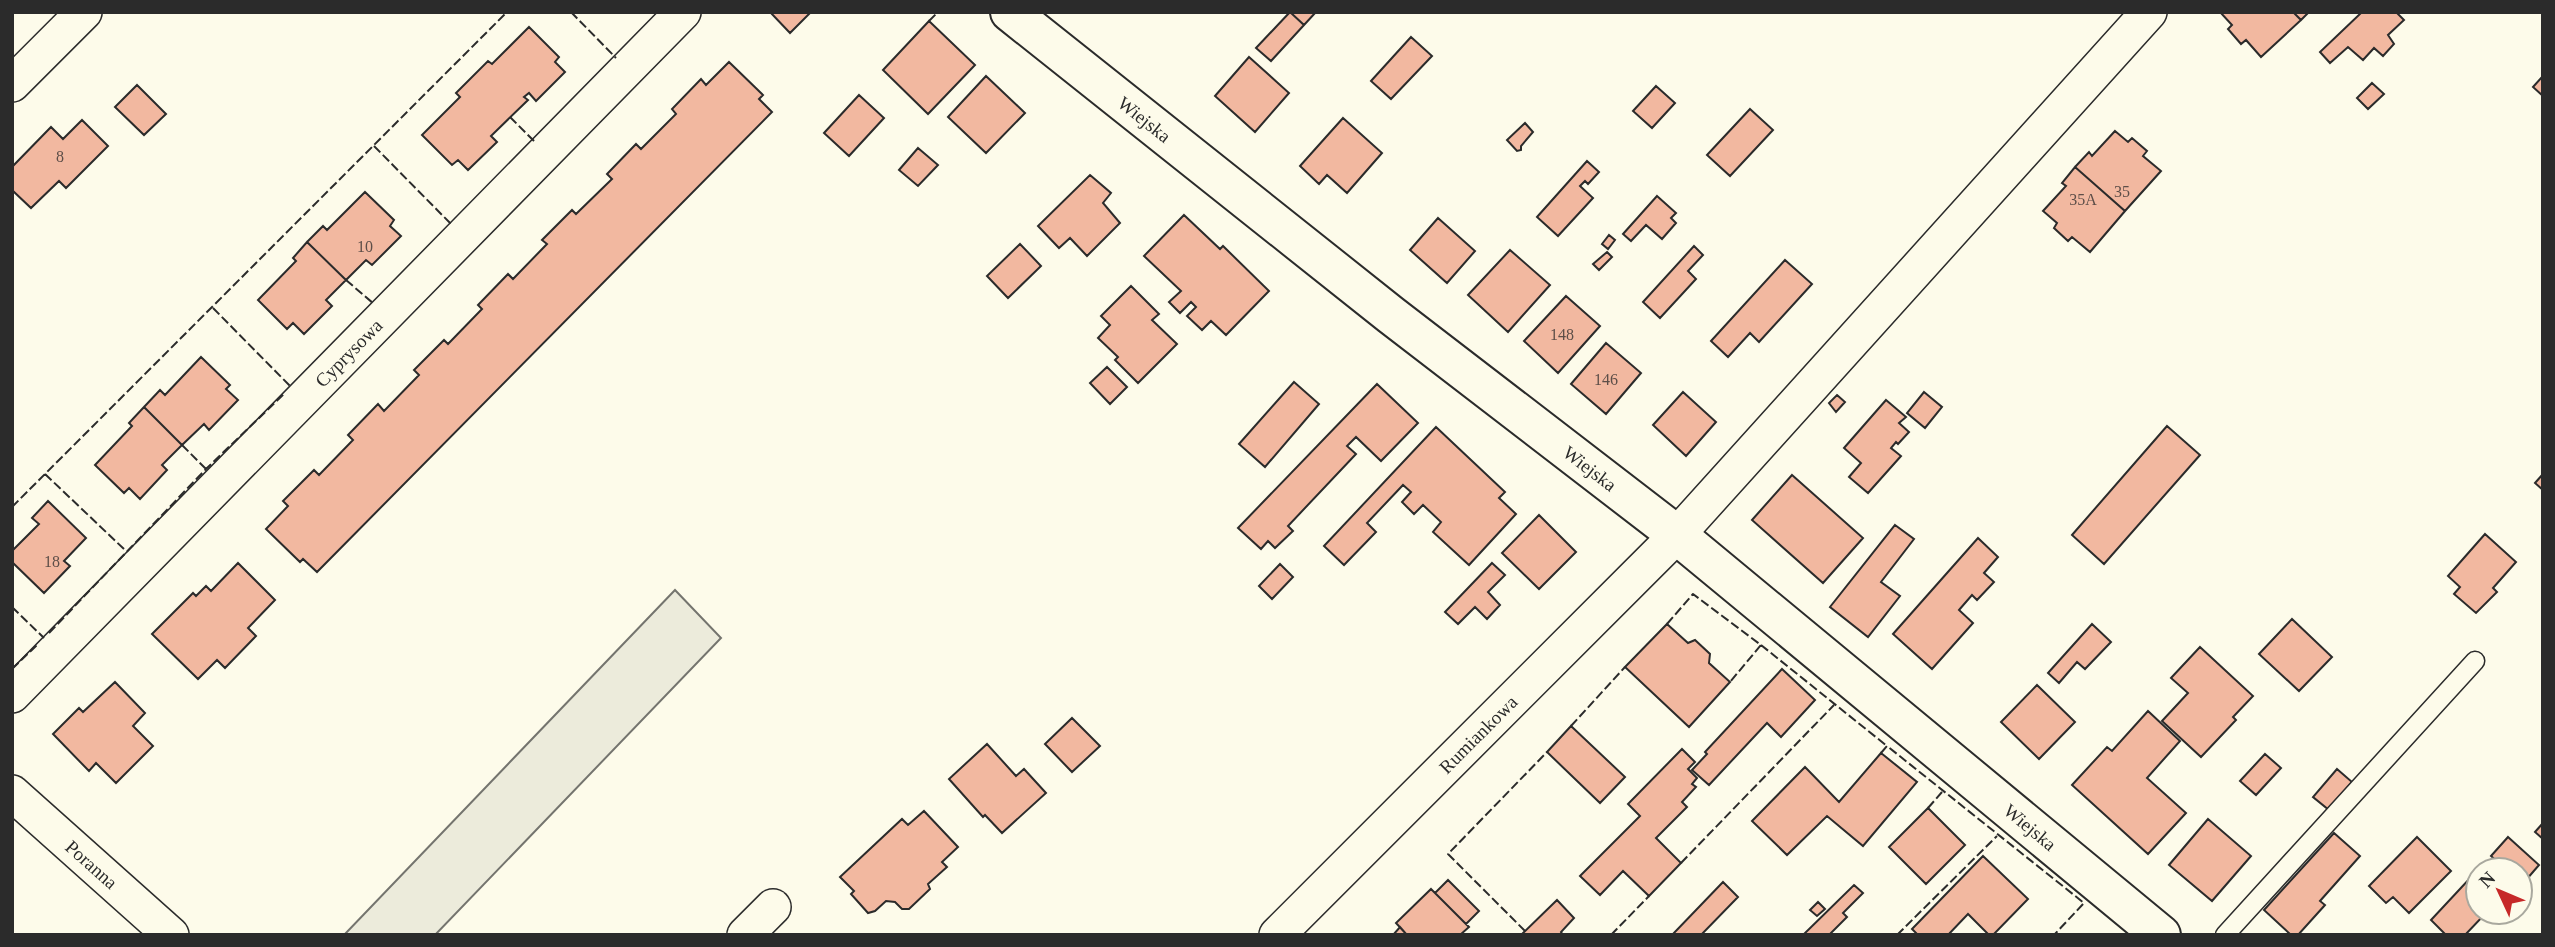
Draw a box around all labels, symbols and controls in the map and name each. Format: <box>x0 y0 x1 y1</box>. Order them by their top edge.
street label: Wiejska <box>1114 92 1176 147</box>
house number: 8 <box>56 148 64 165</box>
house number: 35 <box>2114 183 2130 200</box>
house number: 35A <box>2069 191 2097 208</box>
house number: 10 <box>357 238 373 255</box>
street label: Cyprysowa <box>311 314 387 391</box>
house number: 148 <box>1550 326 1574 343</box>
house number: 146 <box>1594 371 1618 388</box>
street label: Wiejska <box>1559 441 1621 496</box>
house number: 18 <box>44 553 60 570</box>
street label: Rumiankowa <box>1435 691 1521 777</box>
street label: Wiejska <box>2000 799 2061 855</box>
street label: Poranna <box>62 836 122 893</box>
north arrow <box>2464 856 2534 926</box>
text: N <box>2475 867 2500 892</box>

